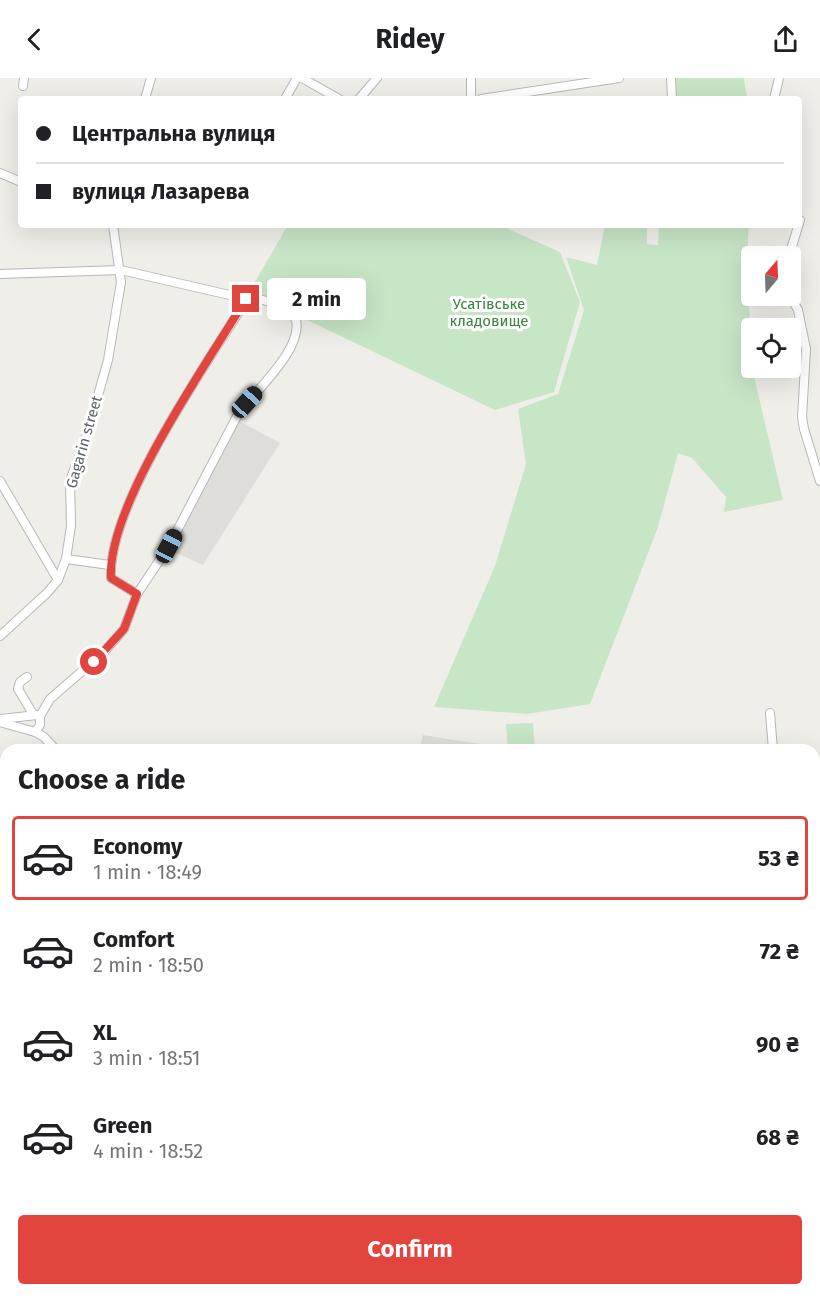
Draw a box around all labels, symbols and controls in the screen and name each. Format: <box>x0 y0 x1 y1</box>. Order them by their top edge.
icon: back <box>18 23 51 56</box>
text: Ridey <box>375 23 445 55</box>
icon: share <box>769 23 802 56</box>
text: Центральна вулиця <box>72 120 275 147</box>
text: вулиця Лазарева <box>72 178 250 205</box>
north arrow <box>741 246 801 306</box>
map controls <box>741 246 801 378</box>
callout: 2 min <box>267 278 366 320</box>
route end <box>232 285 259 312</box>
text: 2 min <box>292 287 341 311</box>
park label: Усатівське кладовище <box>449 295 529 330</box>
button: locate <box>741 318 801 378</box>
car <box>228 383 266 421</box>
street label: Gagarin street <box>62 393 106 490</box>
car <box>153 526 185 566</box>
route start <box>80 648 107 675</box>
text: Choose a ride <box>18 764 185 796</box>
icon: car <box>21 831 75 885</box>
text: Economy <box>93 833 182 860</box>
text: 53 ₴ <box>758 845 799 872</box>
text: 1 min · 18:49 <box>93 860 202 884</box>
icon: car <box>21 924 75 978</box>
text: Comfort <box>93 926 174 953</box>
text: 72 ₴ <box>760 938 799 965</box>
text: 2 min · 18:50 <box>93 953 204 977</box>
icon: car <box>21 1017 75 1071</box>
text: XL <box>93 1019 117 1046</box>
text: 90 ₴ <box>756 1031 799 1058</box>
text: 3 min · 18:51 <box>93 1046 200 1070</box>
icon: car <box>21 1110 75 1164</box>
text: Green <box>93 1112 152 1139</box>
text: 68 ₴ <box>756 1124 799 1151</box>
text: 4 min · 18:52 <box>93 1139 203 1163</box>
button: Confirm <box>18 1215 802 1284</box>

